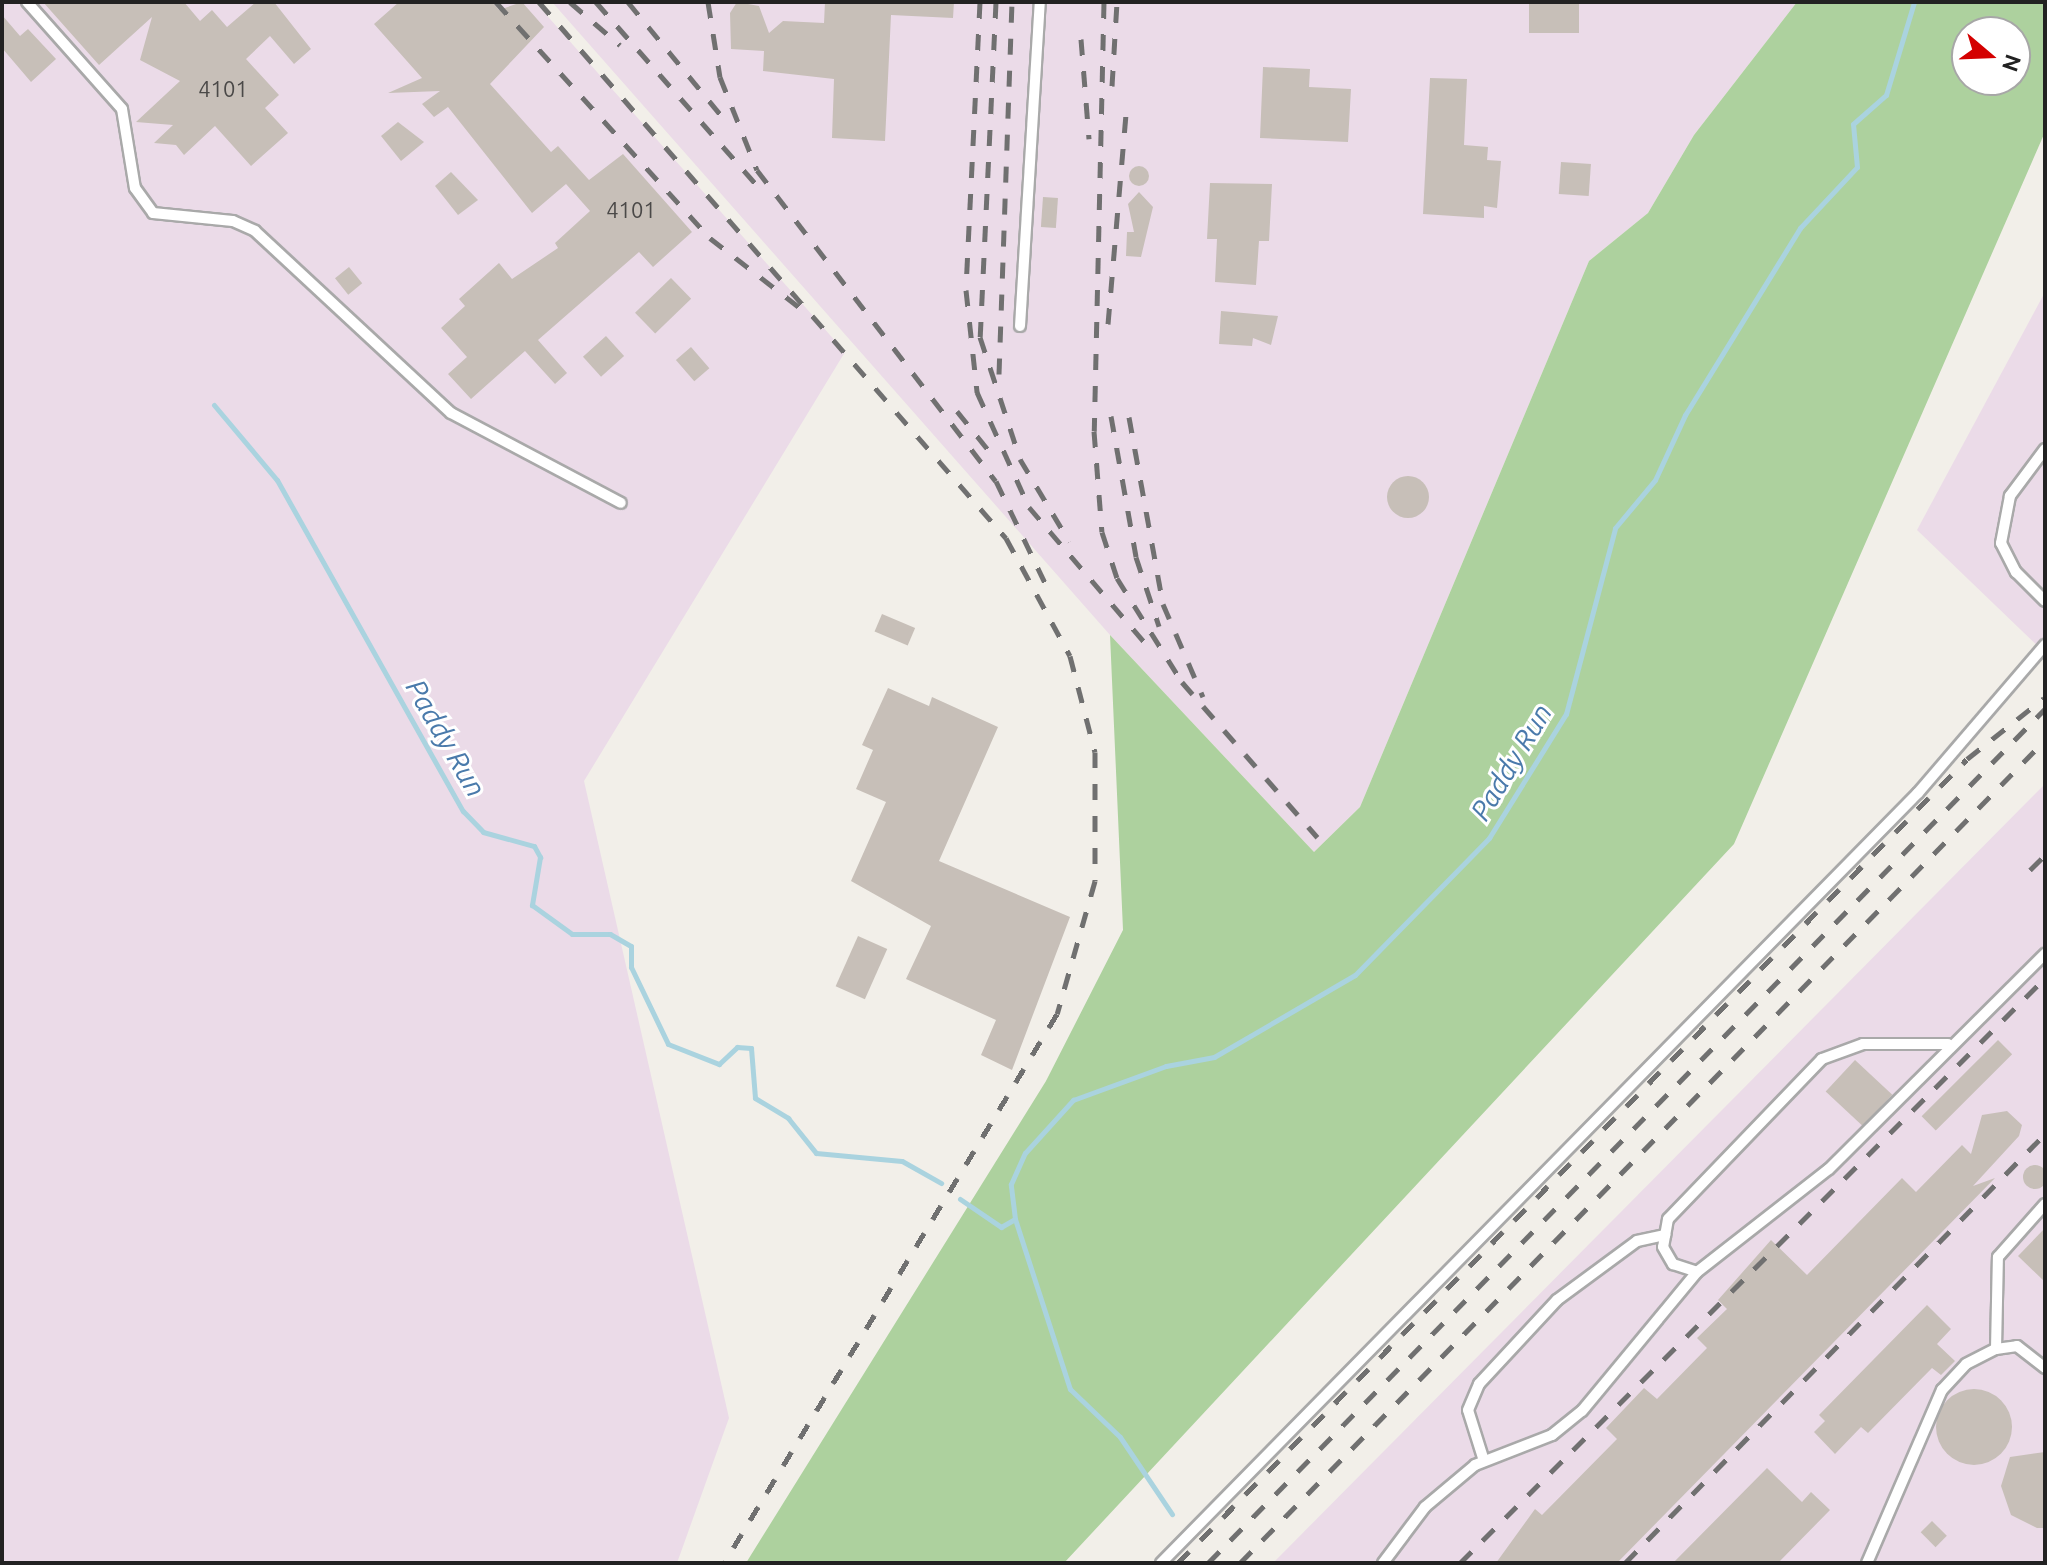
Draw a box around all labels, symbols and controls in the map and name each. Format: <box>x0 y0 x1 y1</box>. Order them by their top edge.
north arrow <box>1951 16 2031 96</box>
text: N <box>1998 51 2027 75</box>
house number: 4101 <box>198 76 248 102</box>
house number: 4101 <box>606 197 656 223</box>
water label: Paddy Run <box>399 673 493 803</box>
water label: Paddy Run <box>1463 698 1559 826</box>

